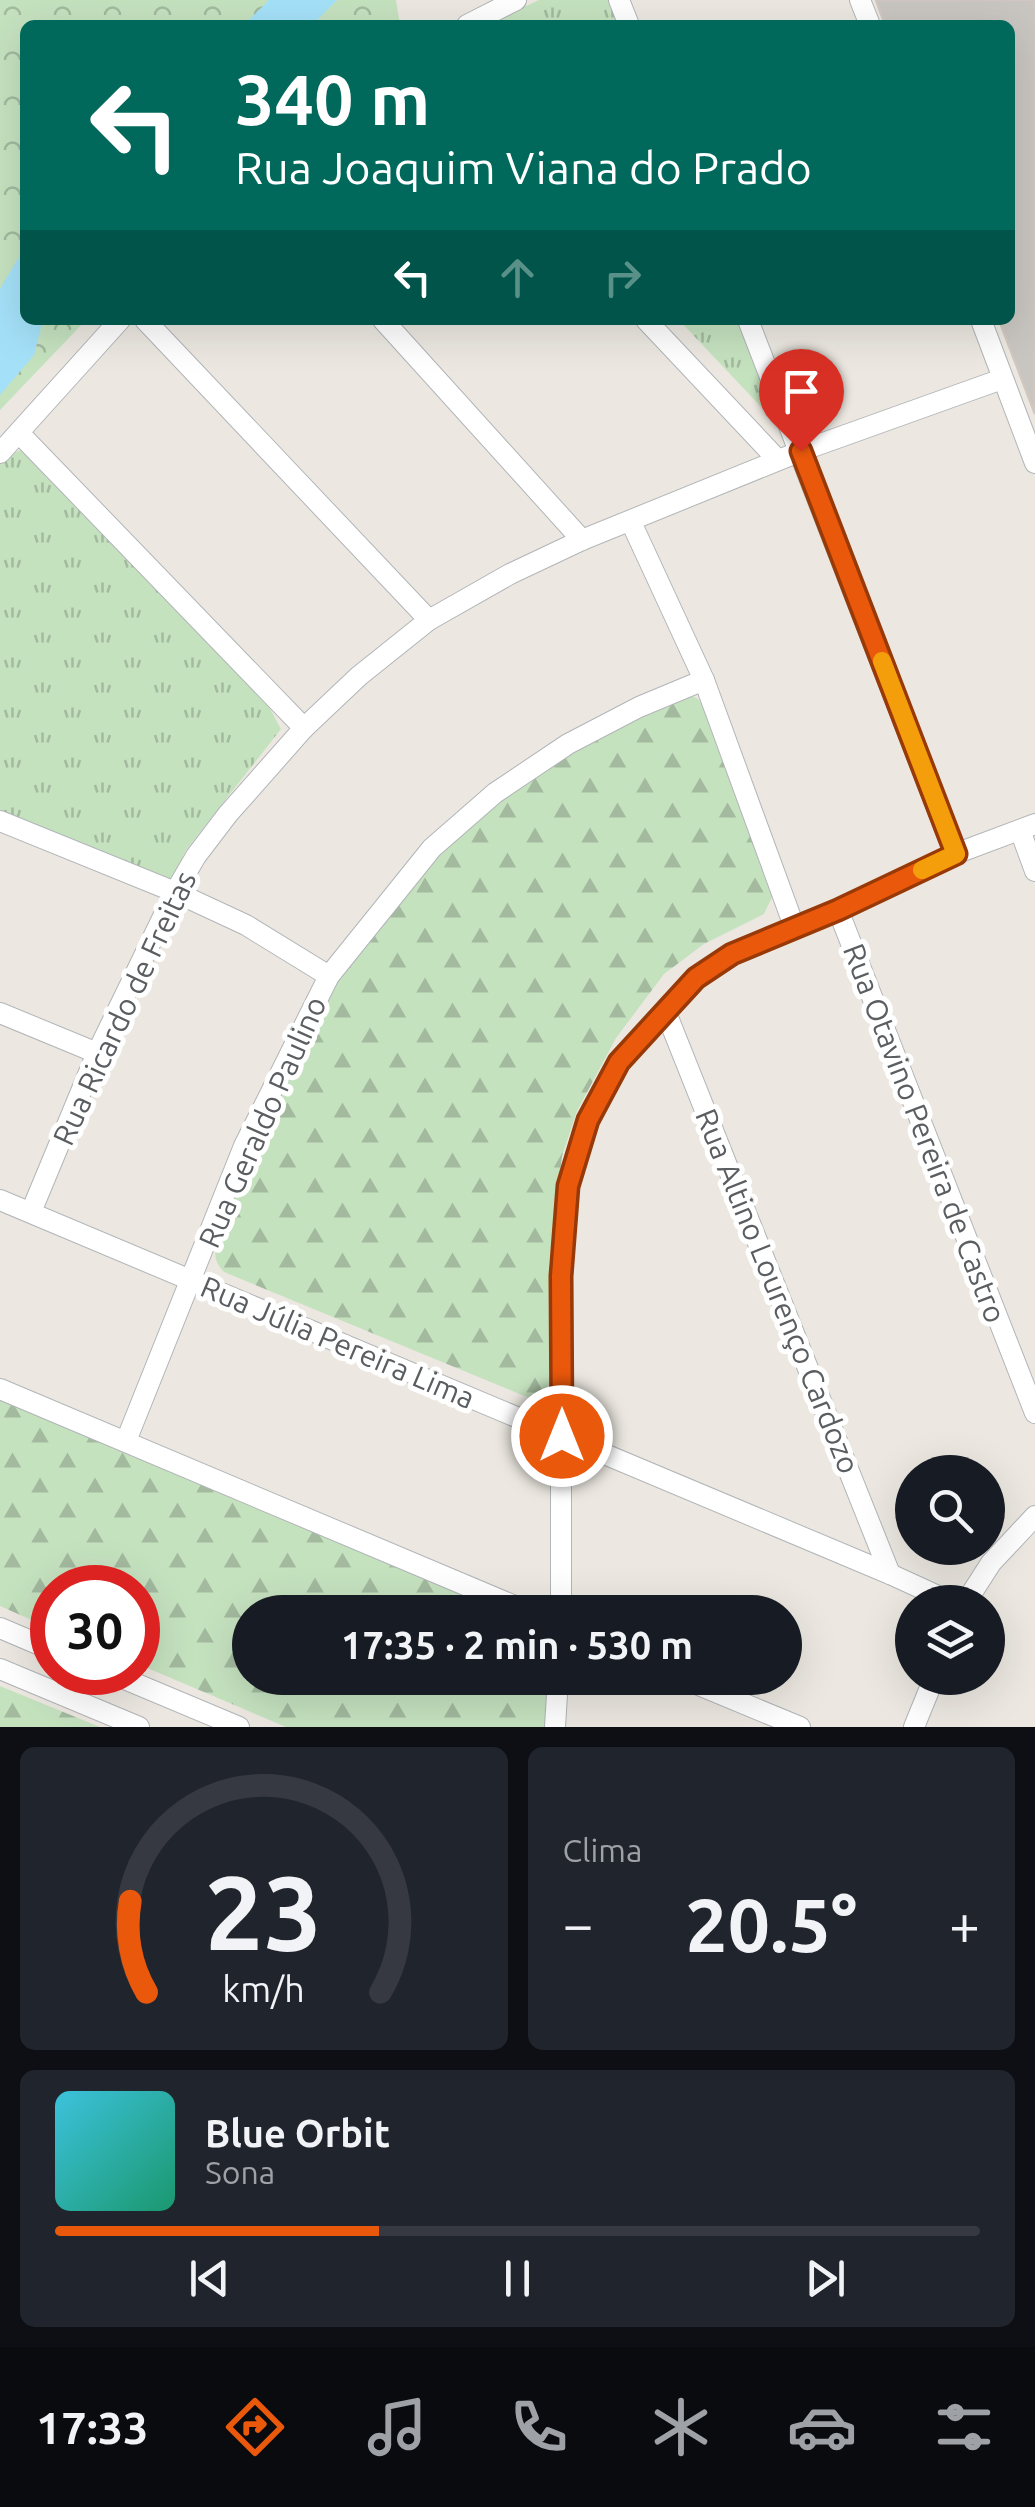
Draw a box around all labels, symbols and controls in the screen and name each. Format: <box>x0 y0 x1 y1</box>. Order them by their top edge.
icon: left <box>70 60 200 190</box>
text: 340 m <box>235 60 430 138</box>
text: Rua Joaquim Viana do Prado <box>235 142 812 193</box>
icon: left <box>385 250 440 305</box>
icon: ahead <box>490 250 545 305</box>
icon: right <box>595 250 650 305</box>
pin <box>759 349 844 452</box>
icon: arrive <box>774 364 829 419</box>
street label: Rua Ricardo de Freitas <box>46 866 202 1150</box>
street label: Rua Otavino Pereira de Castro <box>837 939 1013 1327</box>
street label: Rua Geraldo Paulino <box>191 991 333 1253</box>
street label: Rua Altino Lourenço Cardozo <box>689 1104 867 1478</box>
street label: Rua Júlia Pereira Lima <box>196 1269 480 1415</box>
position arrow <box>510 1384 614 1488</box>
map controls <box>895 1455 1005 1695</box>
button: search <box>895 1455 1005 1565</box>
speed limit sign: 30 <box>30 1565 160 1695</box>
button: layers <box>895 1585 1005 1695</box>
text: 17:35 · 2 min · 530 m <box>341 1624 693 1666</box>
text: Clima <box>563 1832 642 1868</box>
text: 23 <box>205 1853 322 1970</box>
text: 20.5° <box>685 1882 857 1966</box>
text: − <box>563 1893 594 1954</box>
text: + <box>949 1893 980 1954</box>
text: km/h <box>222 1969 305 2009</box>
text: Blue Orbit <box>205 2112 390 2154</box>
text: Sona <box>205 2154 275 2190</box>
icon: previous <box>182 2251 237 2306</box>
icon: pause <box>490 2251 545 2306</box>
icon: next <box>798 2251 853 2306</box>
icon: directions <box>220 2392 290 2462</box>
icon: music <box>362 2392 432 2462</box>
icon: phone <box>504 2392 574 2462</box>
icon: climate <box>646 2392 716 2462</box>
icon: car <box>787 2392 857 2462</box>
icon: filters <box>929 2392 999 2462</box>
text: 17:33 <box>36 2402 148 2453</box>

